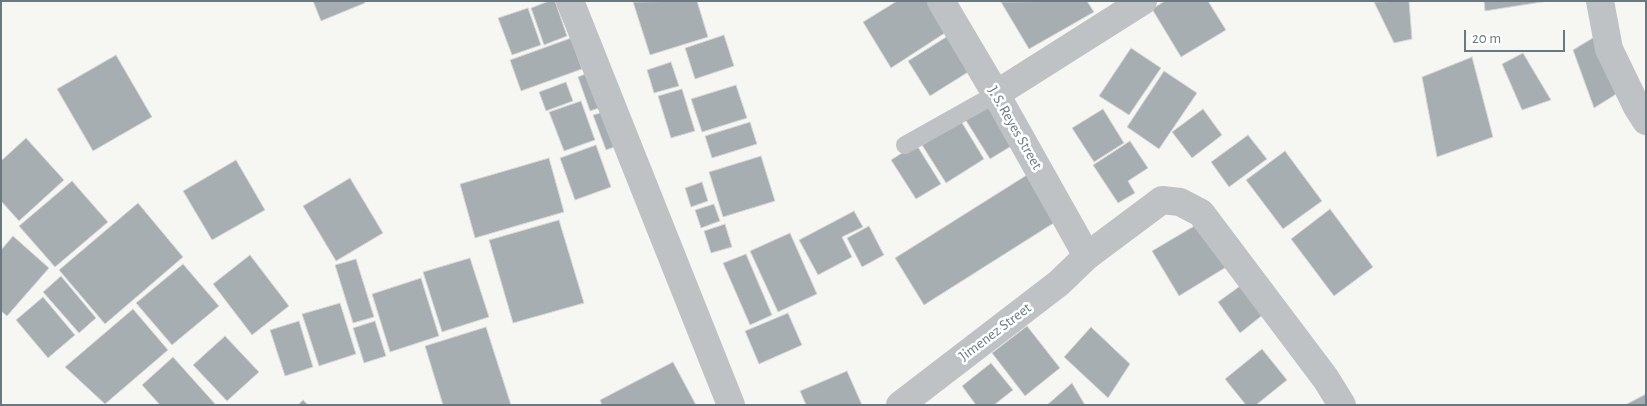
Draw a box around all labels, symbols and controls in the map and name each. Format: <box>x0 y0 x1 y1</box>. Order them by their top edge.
scale bar <box>1467 20 1568 52</box>
text: 20 m <box>1472 31 1501 46</box>
street label: J. S. Reyes Street <box>984 83 1046 173</box>
street label: Jimenez Street <box>955 299 1035 365</box>

